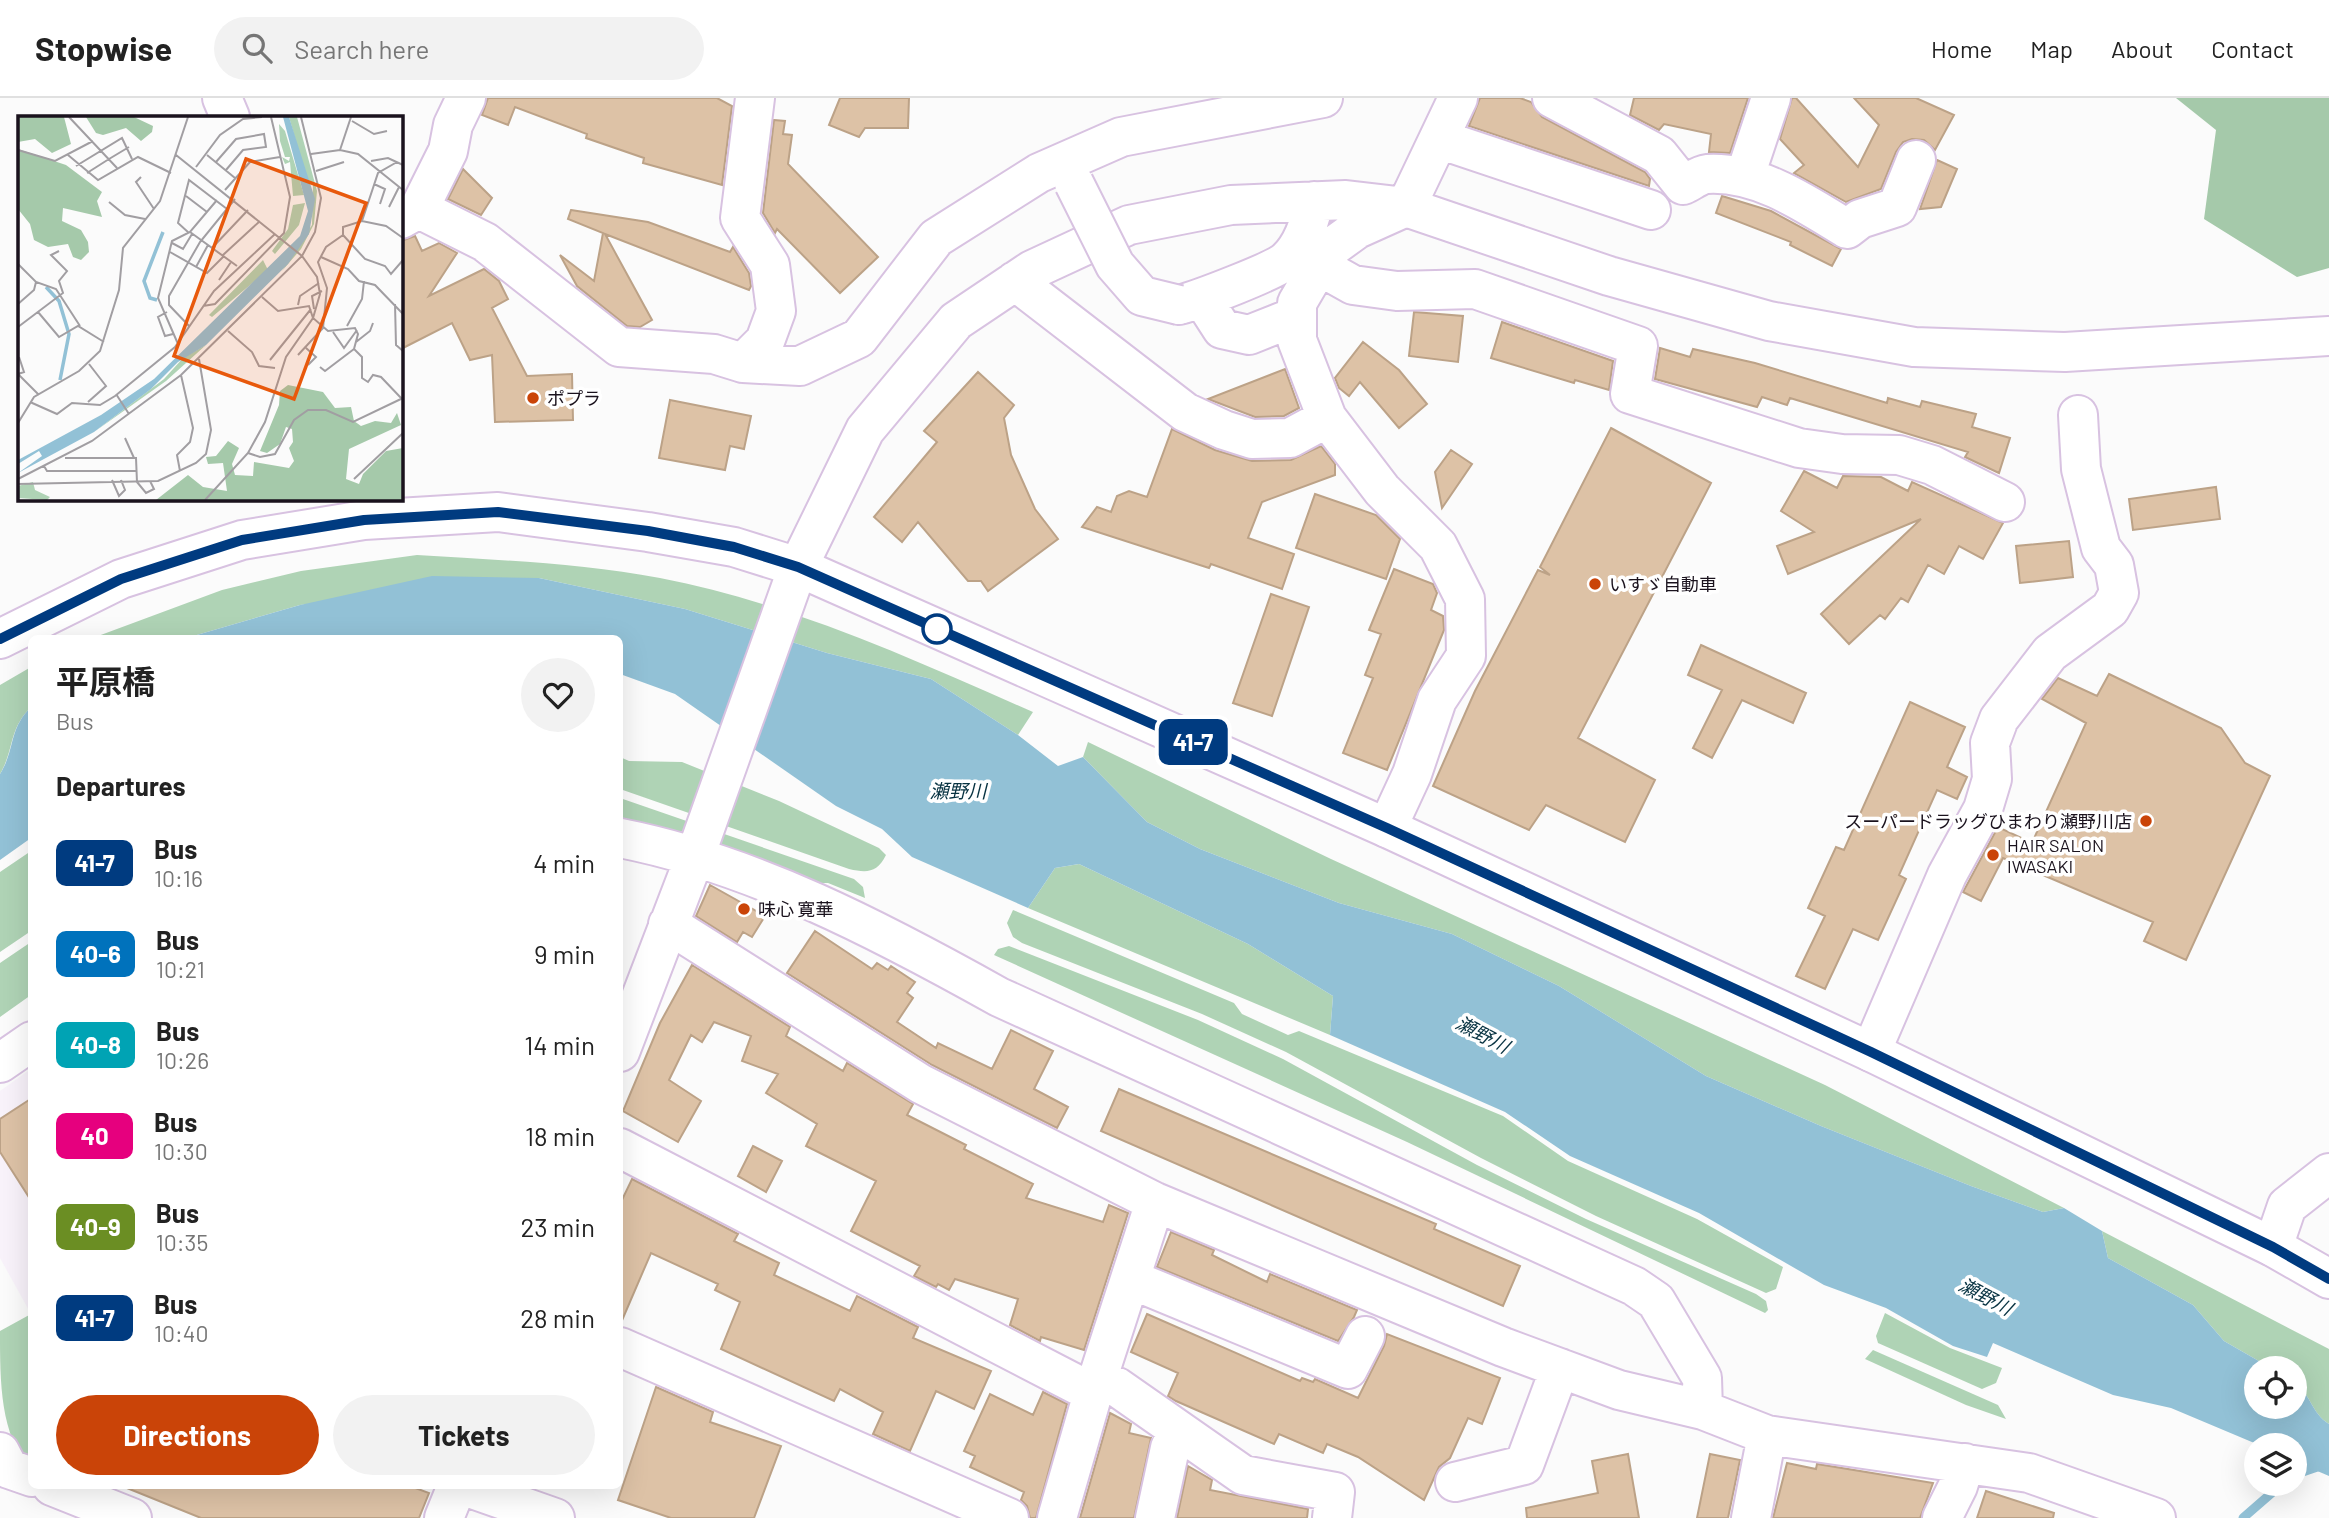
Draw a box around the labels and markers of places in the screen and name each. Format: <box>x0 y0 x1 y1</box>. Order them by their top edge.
place label: ポプラ <box>547 387 601 409</box>
marker: ポプラ <box>525 390 541 406</box>
place label: いすゞ自動車 <box>1609 573 1717 595</box>
marker: いすゞ自動車 <box>1587 576 1603 592</box>
unlabelled marker <box>922 614 952 644</box>
place label: スーパードラッグひまわり瀬野川店 <box>1844 810 2132 832</box>
marker: スーパードラッグひまわり瀬野川店 <box>2138 813 2154 829</box>
place label: HAIR SALON IWASAKI <box>2007 834 2104 877</box>
marker: HAIR SALON IWASAKI <box>1985 847 2001 863</box>
place label: 味心 寛華 <box>758 898 834 920</box>
marker: 味心 寛華 <box>736 901 752 917</box>

